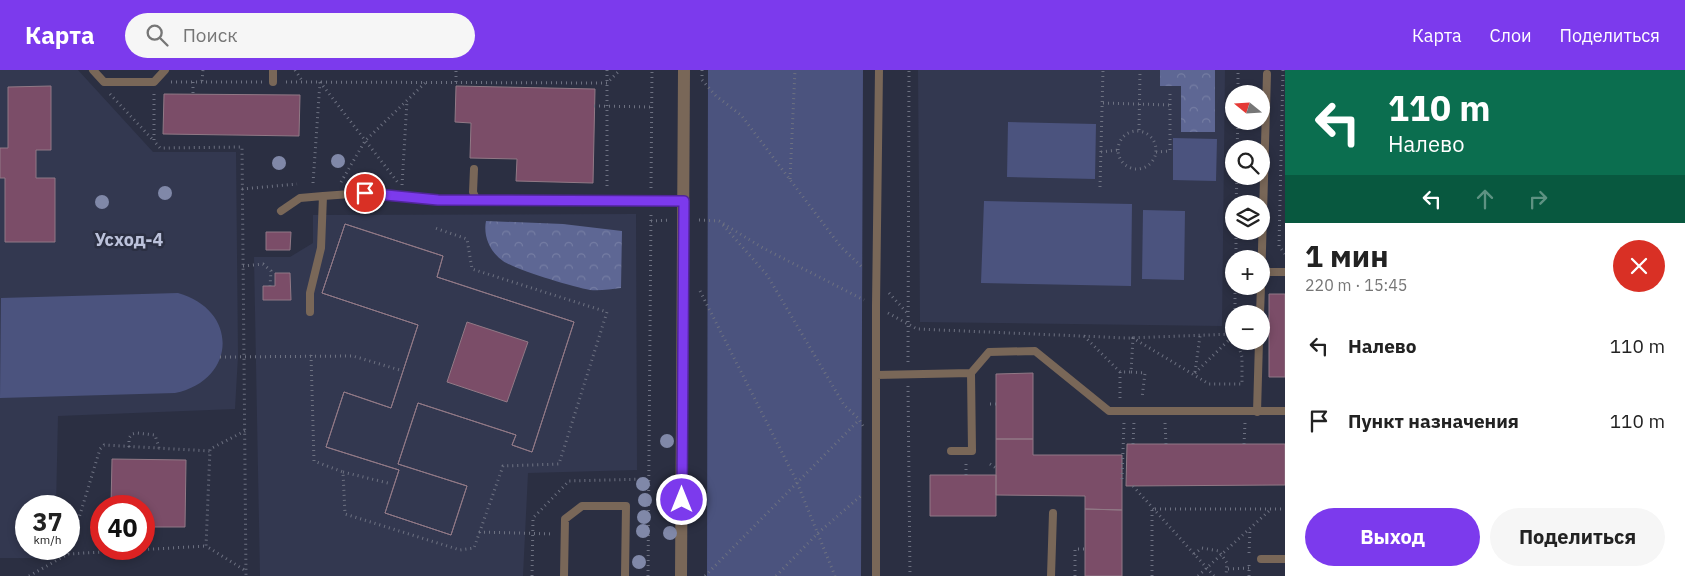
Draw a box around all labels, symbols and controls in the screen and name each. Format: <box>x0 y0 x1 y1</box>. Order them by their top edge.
search box <box>125 13 475 58</box>
text: Карта <box>25 19 95 51</box>
icon: search <box>143 21 171 49</box>
text: Поиск <box>183 23 238 47</box>
text: Карта <box>1412 24 1462 47</box>
text: Слои <box>1490 24 1532 47</box>
text: Поделиться <box>1560 24 1660 47</box>
north arrow <box>1225 85 1270 130</box>
map controls <box>1225 85 1270 350</box>
text: 110 m <box>1388 85 1491 131</box>
icon: left <box>1305 90 1370 155</box>
text: Налево <box>1388 129 1465 158</box>
button: search <box>1225 140 1270 185</box>
pin <box>344 172 386 214</box>
icon: arrive <box>351 179 379 207</box>
icon: left <box>1418 185 1446 213</box>
icon: ahead <box>1471 185 1499 213</box>
icon: right <box>1524 185 1552 213</box>
button: layers <box>1225 195 1270 240</box>
district label: Усход-4 <box>95 228 164 251</box>
text: 1 мин <box>1305 236 1389 275</box>
button: close <box>1613 240 1665 292</box>
button: + <box>1225 250 1270 295</box>
text: 220 m · 15:45 <box>1305 275 1407 295</box>
button: − <box>1225 305 1270 350</box>
icon: left <box>1305 332 1333 360</box>
text: Налево <box>1348 334 1417 358</box>
text: 110 m <box>1610 334 1665 358</box>
icon: arrive <box>1305 407 1333 435</box>
text: Пункт назначения <box>1348 409 1519 433</box>
text: 110 m <box>1610 409 1665 433</box>
position arrow <box>655 473 707 525</box>
speed limit sign: 40 <box>90 495 155 560</box>
text: 37 <box>32 505 63 538</box>
button: Выход <box>1305 508 1480 566</box>
button: Поделиться <box>1490 508 1665 566</box>
text: km/h <box>33 532 62 547</box>

